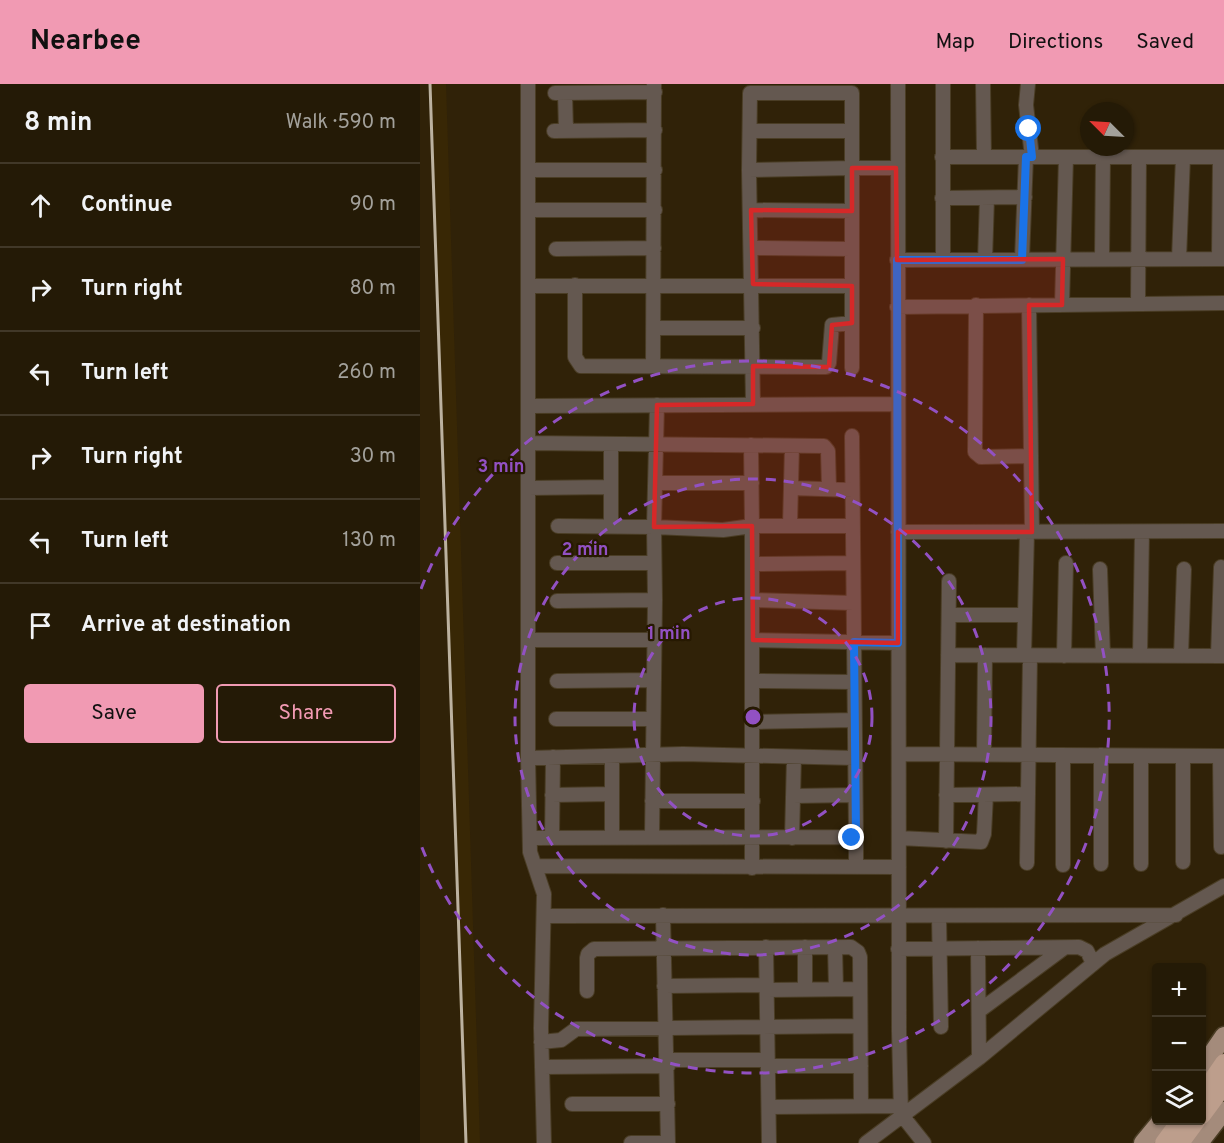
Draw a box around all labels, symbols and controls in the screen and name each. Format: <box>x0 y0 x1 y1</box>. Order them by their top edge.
text: Nearbee <box>30 24 141 60</box>
text: Map <box>935 29 975 56</box>
text: Directions <box>1008 29 1103 56</box>
text: Saved <box>1136 29 1194 56</box>
north arrow <box>1080 102 1134 156</box>
text: 8 min <box>24 107 92 140</box>
text: Walk · 590 m <box>285 110 396 136</box>
route start <box>1015 115 1041 141</box>
icon: ahead <box>24 189 57 222</box>
text: Continue <box>81 192 172 219</box>
text: 90 m <box>350 192 396 218</box>
icon: right <box>24 273 57 306</box>
text: Turn right <box>81 276 183 303</box>
text: 80 m <box>350 276 396 302</box>
icon: left <box>24 357 57 390</box>
text: Turn left <box>81 360 169 387</box>
text: 260 m <box>337 360 396 386</box>
icon: right <box>24 441 57 474</box>
text: Turn right <box>81 444 183 471</box>
text: 30 m <box>350 444 396 470</box>
text: 3 min <box>478 456 524 479</box>
icon: left <box>24 525 57 558</box>
text: Turn left <box>81 528 169 555</box>
text: 130 m <box>342 528 396 554</box>
text: 2 min <box>561 539 609 562</box>
icon: arrive <box>24 609 57 642</box>
text: Arrive at destination <box>81 612 291 639</box>
text: 1 min <box>647 623 691 646</box>
button: Save <box>24 684 204 743</box>
button: Share <box>216 684 396 743</box>
centre of rings <box>743 707 763 727</box>
route end <box>838 824 864 850</box>
map controls <box>1152 963 1206 1125</box>
button: + <box>1152 963 1206 1017</box>
button: − <box>1152 1017 1206 1071</box>
button: layers <box>1152 1071 1206 1125</box>

